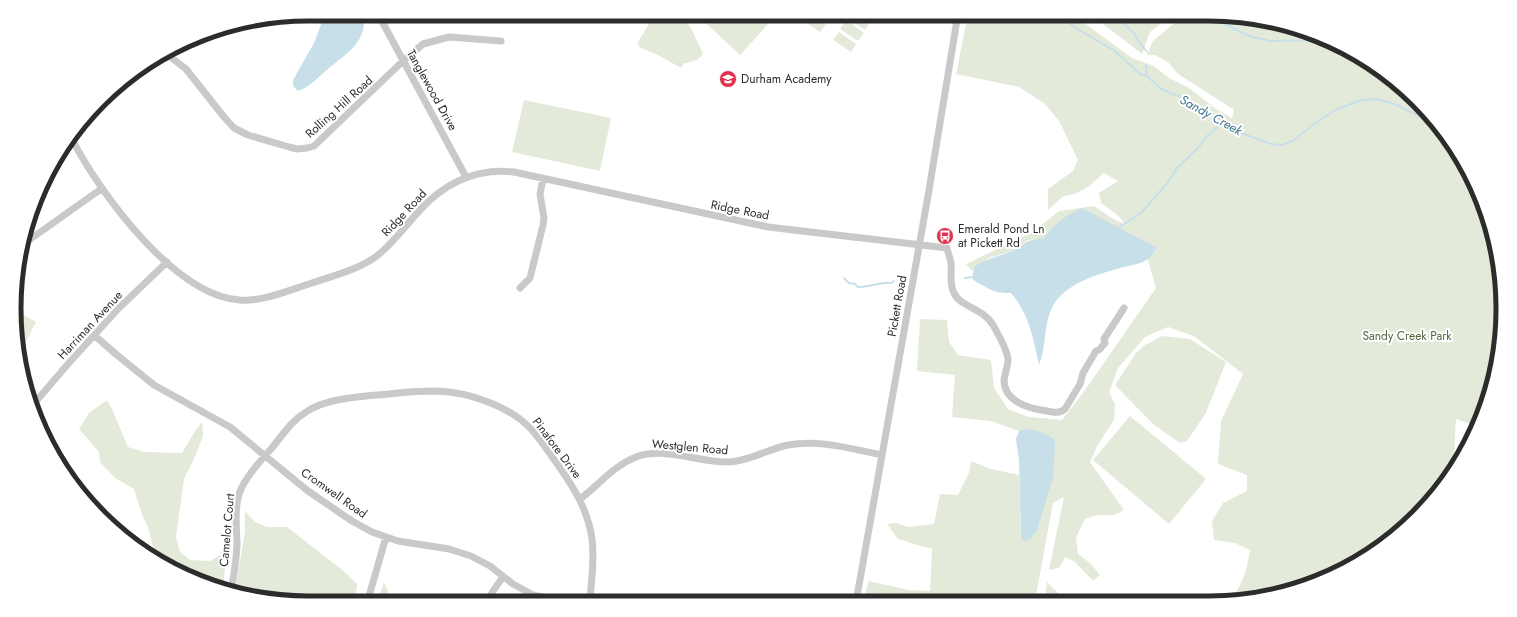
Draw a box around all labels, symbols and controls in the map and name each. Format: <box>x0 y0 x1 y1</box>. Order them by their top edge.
street label: Tanglewood Drive <box>402 46 462 134</box>
school or university icon: Durham Academy <box>718 69 738 89</box>
place label: Durham Academy <box>741 70 832 88</box>
street label: Rolling Hill Road <box>301 72 377 142</box>
water label: Sandy Creek <box>1176 90 1246 140</box>
street label: Ridge Road <box>377 185 431 241</box>
street label: Ridge Road <box>709 196 771 224</box>
place label: Emerald Pond Ln at Pickett Rd <box>958 220 1044 252</box>
bus stop icon: Emerald Pond Ln at Pickett Rd <box>935 226 955 246</box>
street label: Pickett Road <box>883 274 911 338</box>
street label: Harriman Avenue <box>53 287 127 363</box>
park label: Sandy Creek Park <box>1362 327 1452 345</box>
street label: Pinafore Drive <box>528 414 586 482</box>
street label: Westglen Road <box>651 435 729 459</box>
street label: Cromwell Road <box>297 463 371 523</box>
street label: Camelot Court <box>215 493 239 567</box>

